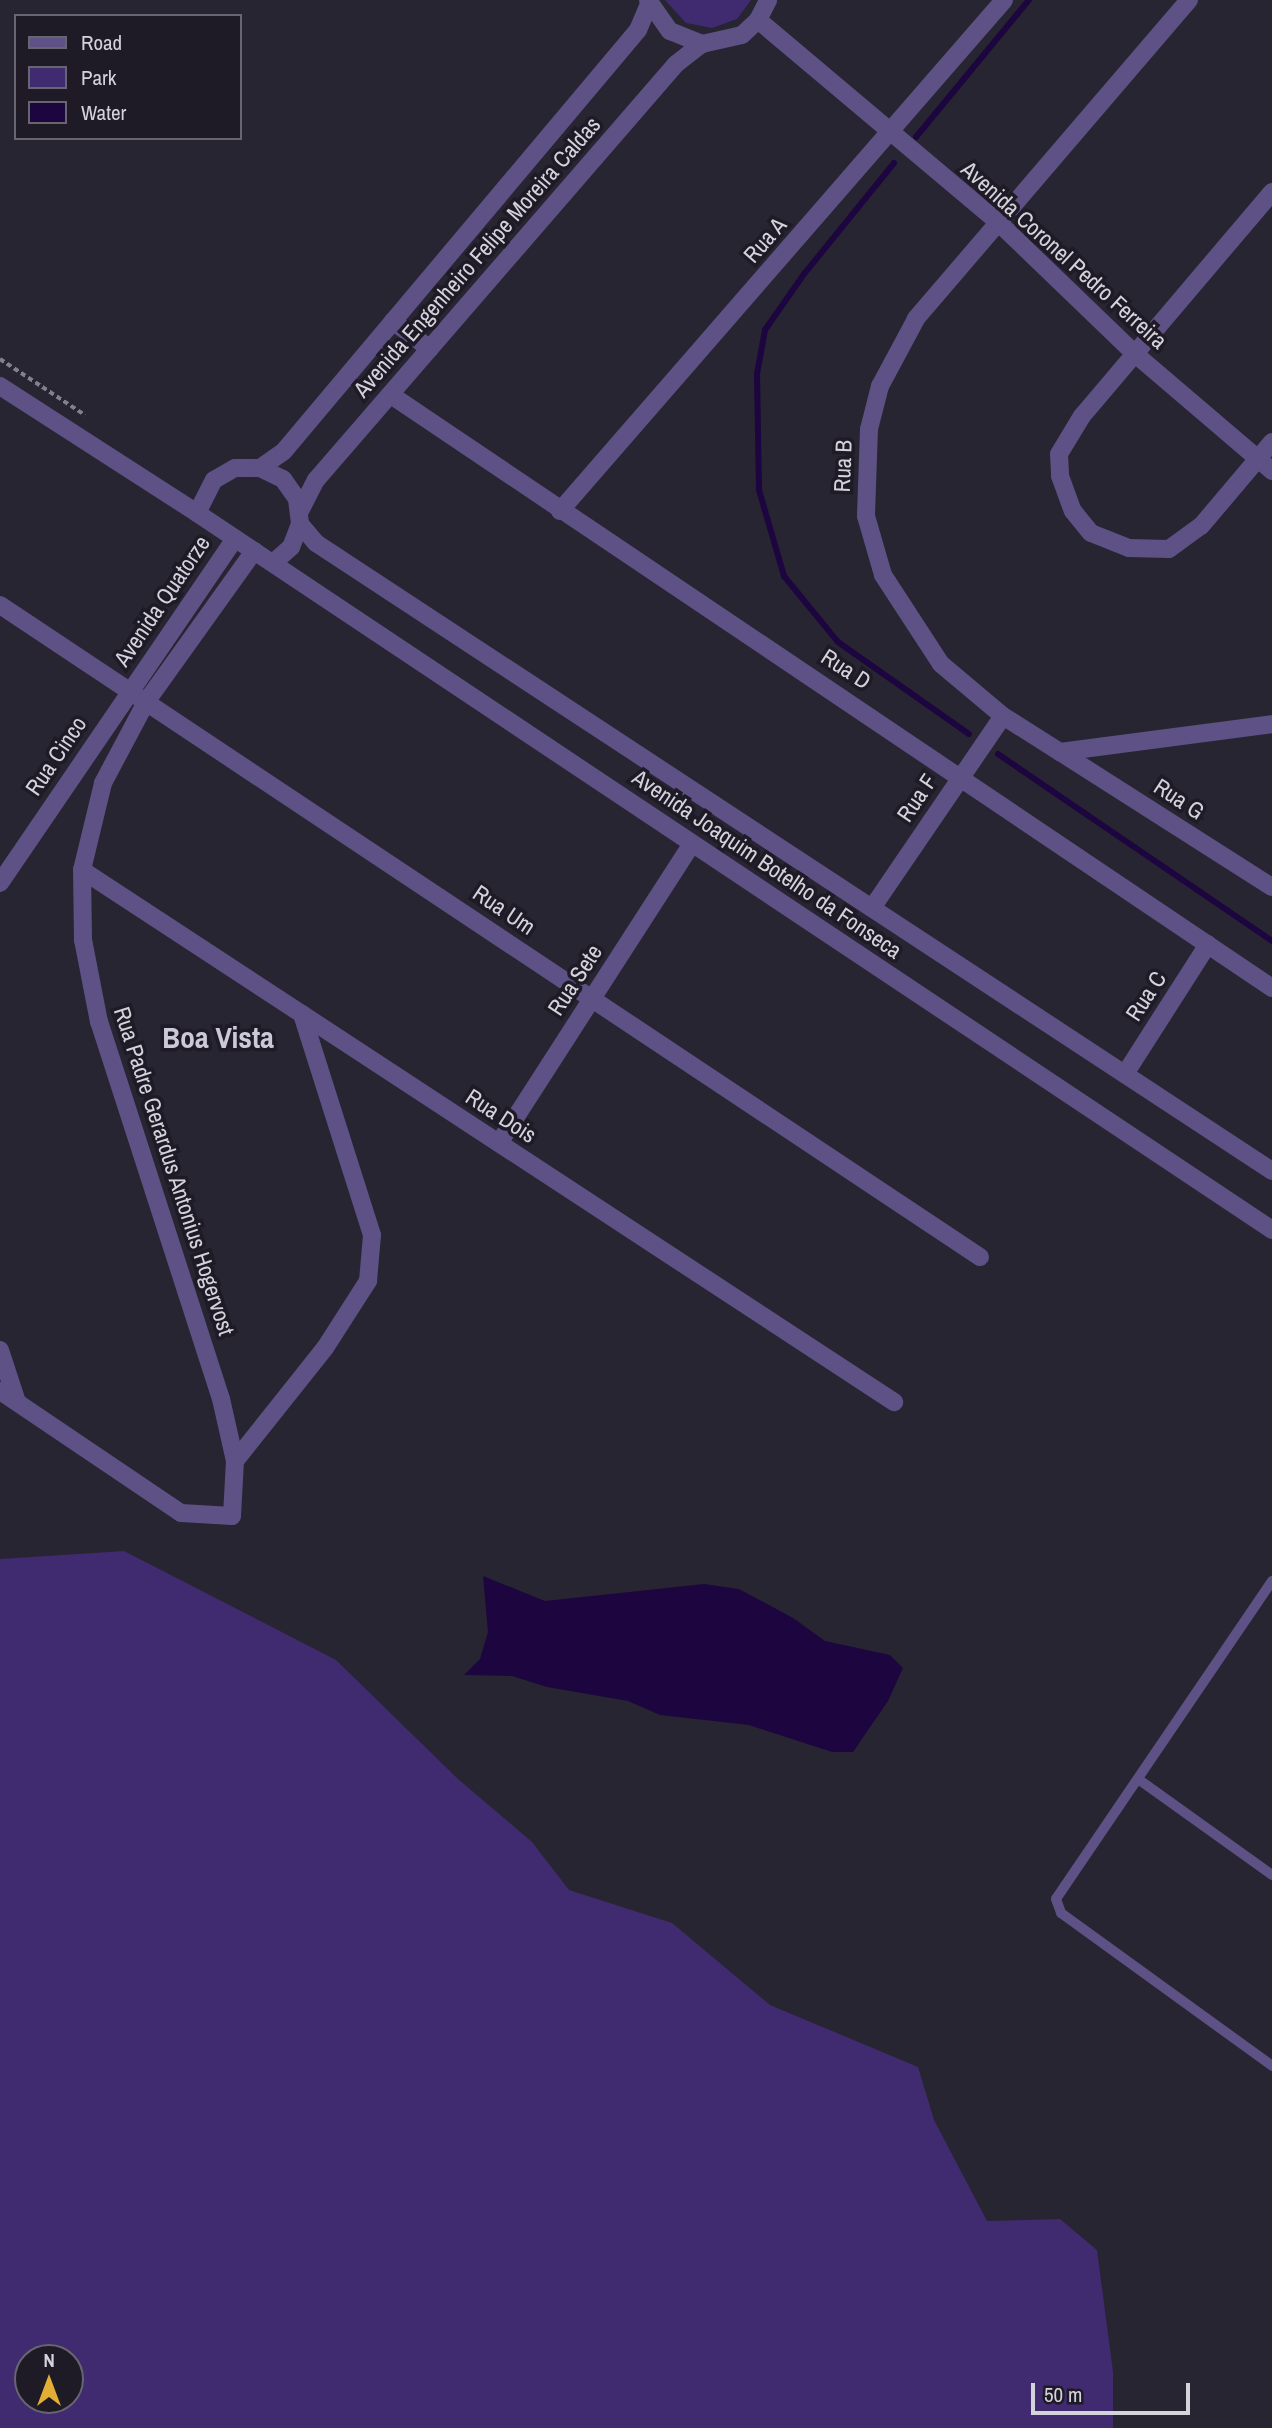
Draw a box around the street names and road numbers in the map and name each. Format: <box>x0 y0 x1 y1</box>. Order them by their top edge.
street label: Avenida Engenheiro Felipe Moreira Caldas <box>348 111 606 403</box>
street label: Avenida Coronel Pedro Ferreira <box>956 155 1172 355</box>
street label: Rua A <box>737 211 793 269</box>
street label: Rua B <box>828 439 858 493</box>
street label: Avenida Quatorze <box>108 530 216 672</box>
street label: Rua D <box>816 643 876 695</box>
street label: Rua Cinco <box>20 711 92 801</box>
street label: Avenida Joaquim Botelho da Fonseca <box>627 763 907 965</box>
street label: Rua F <box>891 769 943 827</box>
street label: Rua G <box>1149 773 1209 825</box>
street label: Rua Um <box>468 879 540 941</box>
street label: Rua Sete <box>542 940 608 1020</box>
street label: Rua C <box>1120 966 1172 1026</box>
street label: Rua Padre Gerardus Antonius Hogervost <box>108 1003 240 1339</box>
street label: Rua Dois <box>461 1083 541 1149</box>

